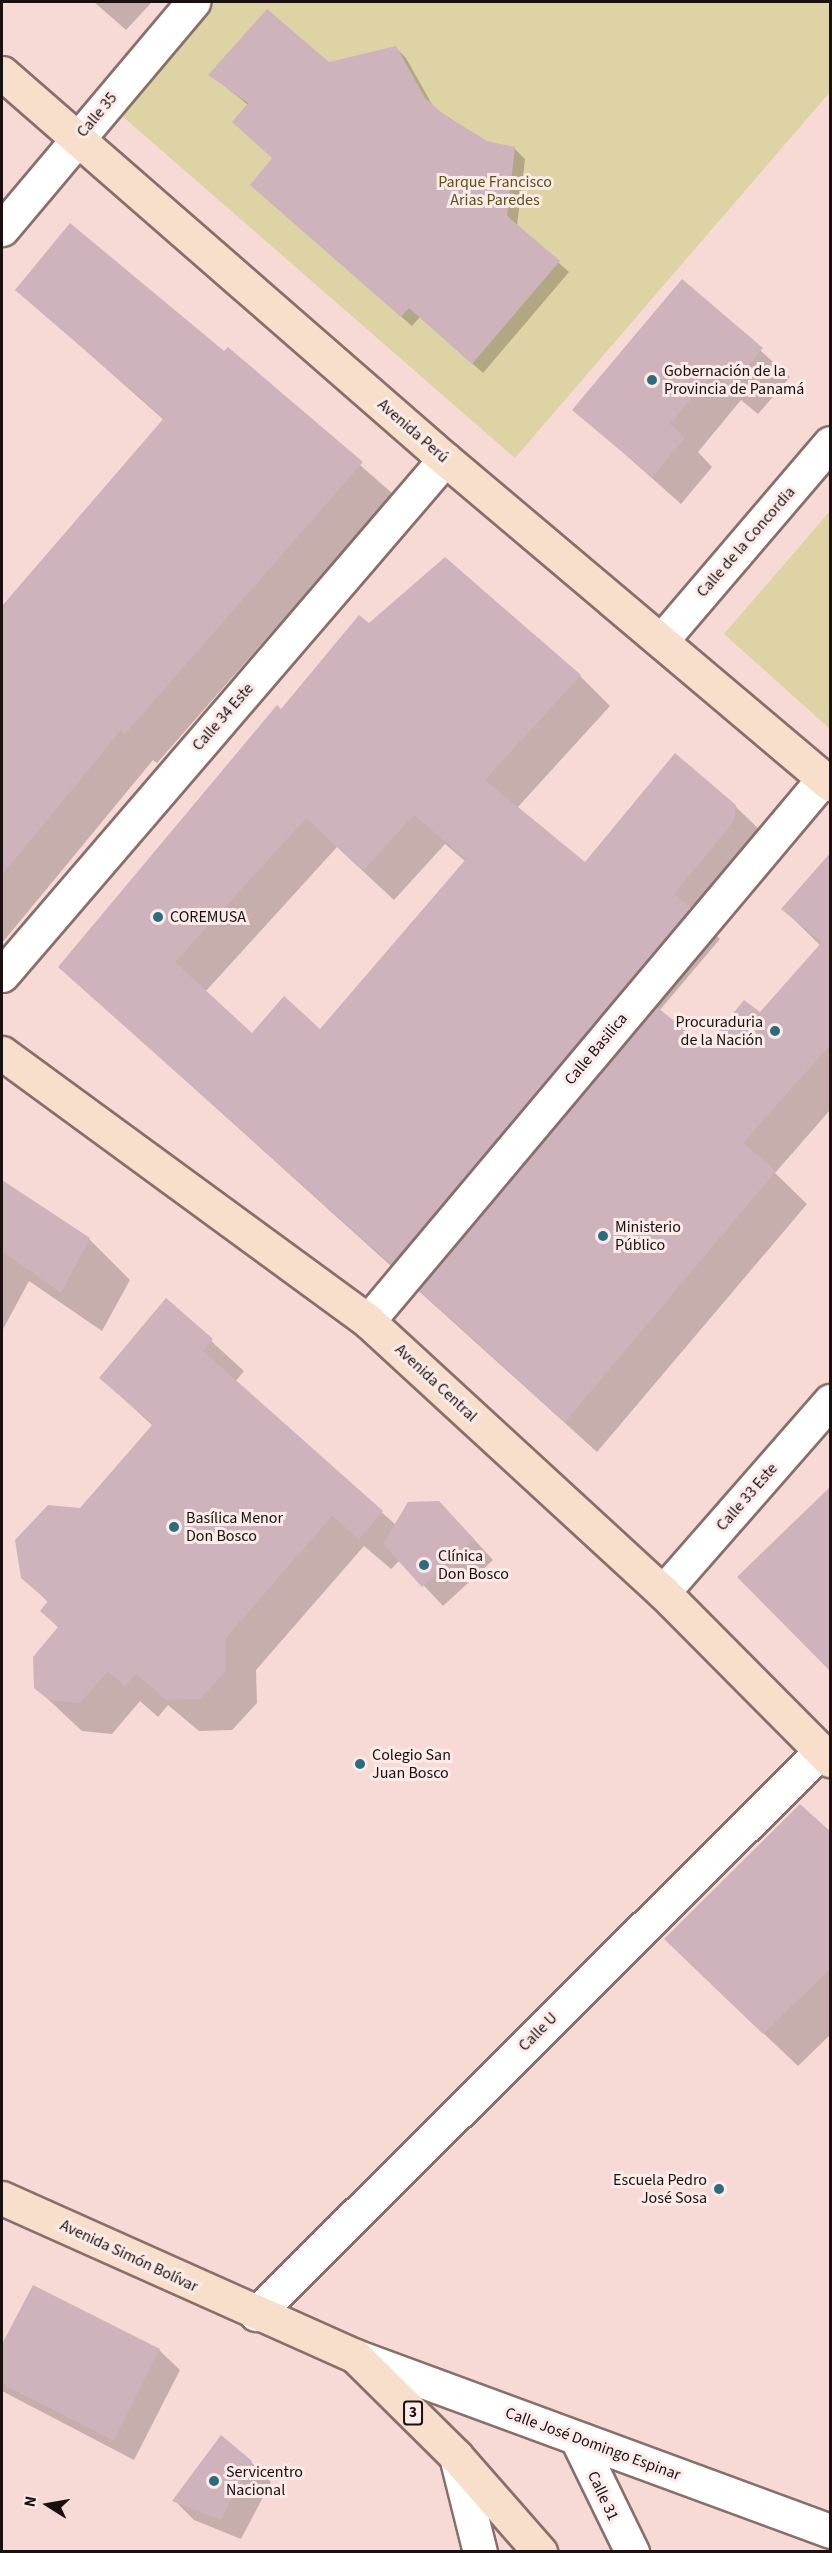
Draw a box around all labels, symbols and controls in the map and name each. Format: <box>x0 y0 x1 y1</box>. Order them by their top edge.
street label: Calle 35 <box>73 89 121 141</box>
park label: Parque Francisco Arias Paredes <box>438 172 552 210</box>
place label: Gobernación de la Provincia de Panamá <box>664 361 804 399</box>
marker: Gobernación de la Provincia de Panamá <box>645 373 659 387</box>
street label: Avenida Perú <box>374 395 452 467</box>
street label: Calle de la Concordia <box>693 483 799 601</box>
street label: Calle 34 Este <box>188 679 258 755</box>
place label: COREMUSA <box>170 907 246 927</box>
marker: COREMUSA <box>151 910 165 924</box>
street label: Calle Basilica <box>560 1009 632 1089</box>
place label: Procuraduria de la Nación <box>676 1012 763 1050</box>
marker: Procuraduria de la Nación <box>768 1024 782 1038</box>
place label: Ministerio Público <box>615 1217 681 1255</box>
marker: Ministerio Público <box>596 1229 610 1243</box>
street label: Avenida Central <box>391 1340 481 1426</box>
street label: Calle 33 Este <box>712 1459 782 1535</box>
place label: Basílica Menor Don Bosco <box>186 1508 283 1546</box>
marker: Basílica Menor Don Bosco <box>167 1520 181 1534</box>
place label: Clínica Don Bosco <box>438 1546 509 1584</box>
marker: Clínica Don Bosco <box>415 1556 433 1574</box>
place label: Colegio San Juan Bosco <box>372 1745 451 1783</box>
marker: Colegio San Juan Bosco <box>353 1757 367 1771</box>
street label: Calle U <box>515 2009 561 2055</box>
place label: Escuela Pedro José Sosa <box>613 2170 707 2208</box>
marker: Escuela Pedro José Sosa <box>712 2182 726 2196</box>
street label: Avenida Simón Bolívar <box>57 2216 201 2296</box>
road number: 3 <box>402 2401 424 2425</box>
street label: Calle José Domingo Espinar <box>503 2403 683 2485</box>
place label: Servicentro Nacional <box>226 2462 303 2500</box>
street label: Calle 31 <box>583 2468 623 2524</box>
marker: Servicentro Nacional <box>207 2474 221 2488</box>
north arrow <box>18 2475 78 2535</box>
text: N <box>19 2494 42 2509</box>

